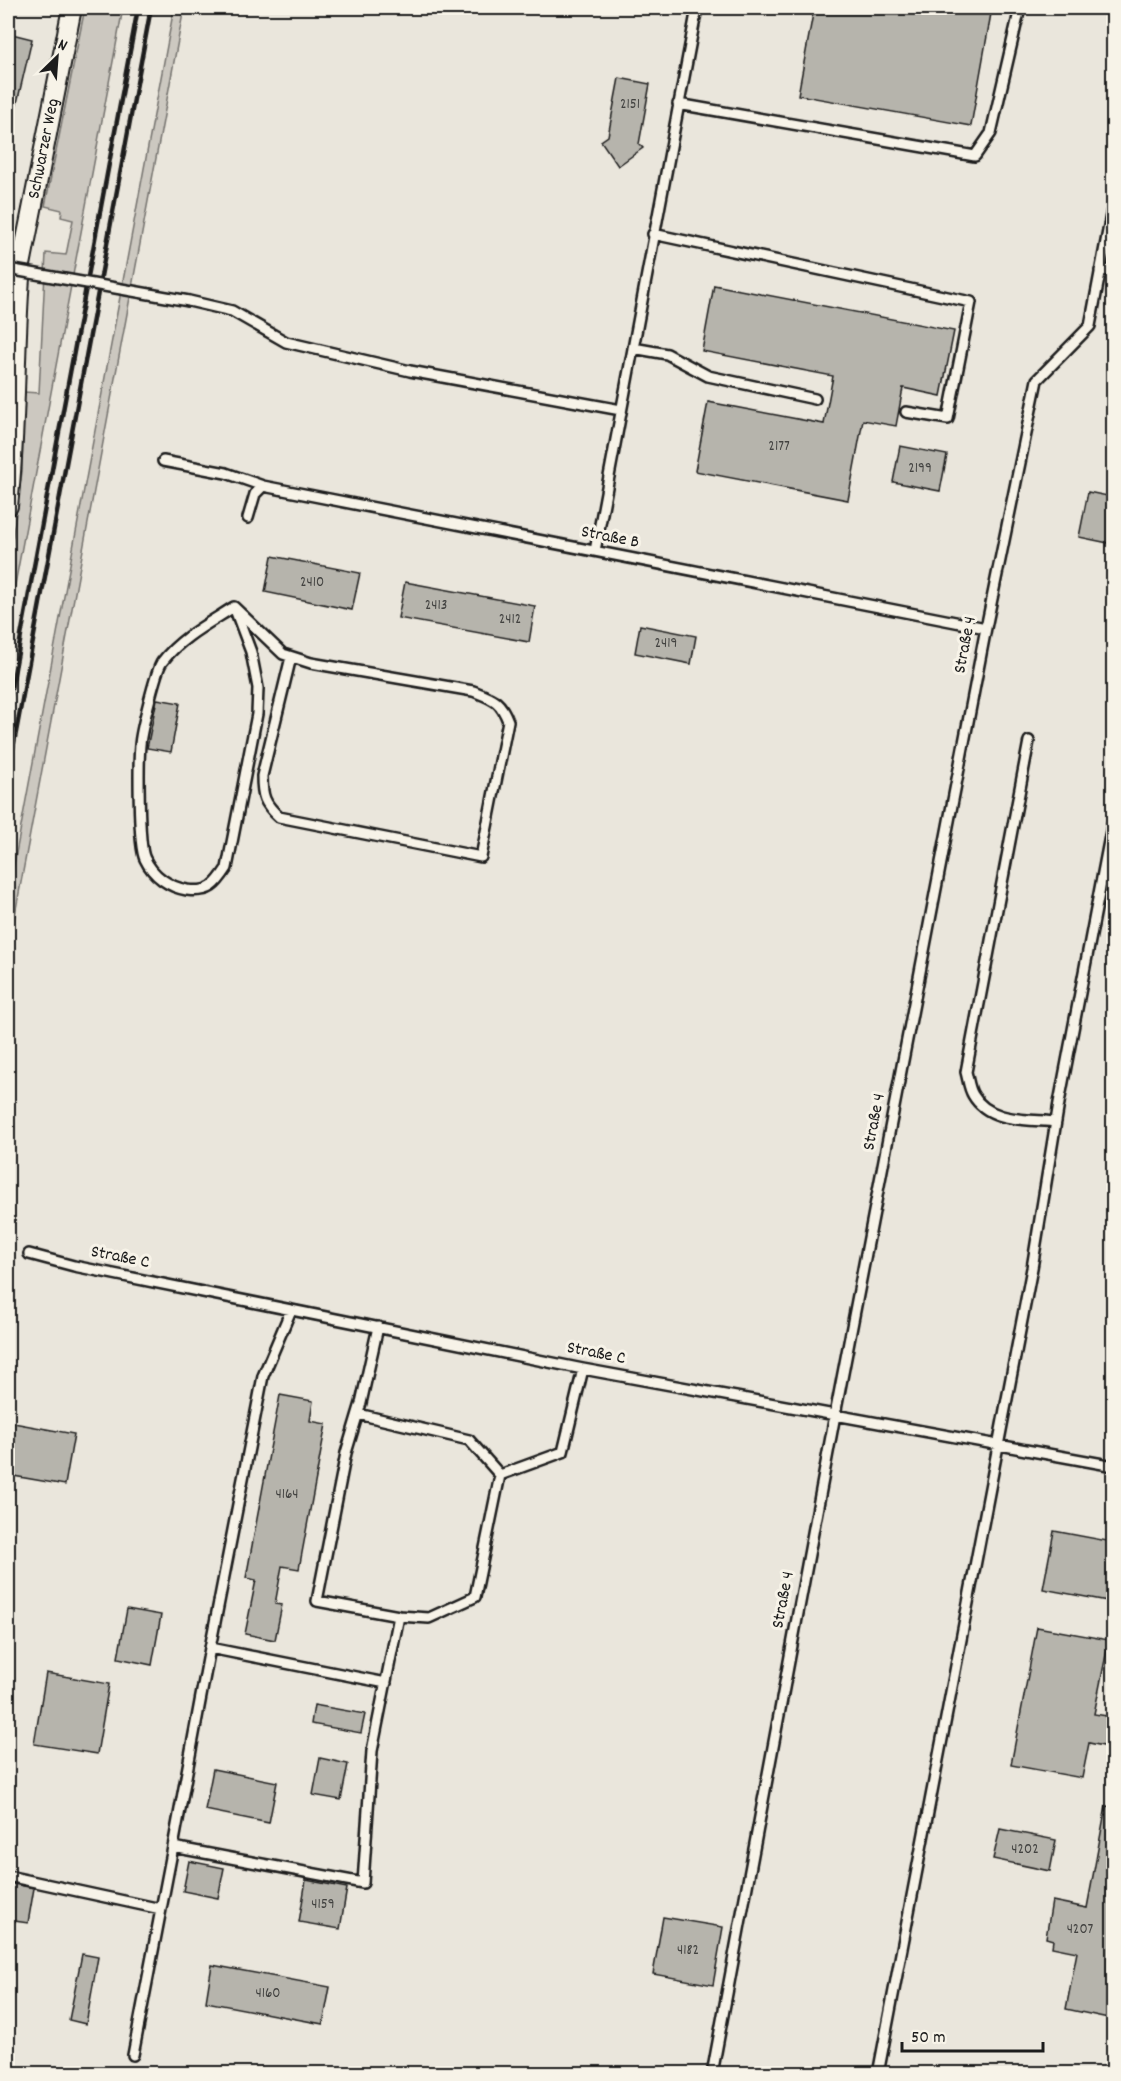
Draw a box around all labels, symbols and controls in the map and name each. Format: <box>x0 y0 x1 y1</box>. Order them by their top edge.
north arrow <box>27 27 87 87</box>
text: N <box>54 34 71 58</box>
house number: 2151 <box>620 94 640 116</box>
street label: Schwarzer Weg <box>22 96 66 201</box>
house number: 2177 <box>768 436 790 458</box>
house number: 2199 <box>908 458 932 480</box>
street label: Straße B <box>579 520 641 556</box>
house number: 2410 <box>300 572 324 594</box>
house number: 2413 <box>425 595 447 617</box>
house number: 2412 <box>499 609 521 631</box>
street label: Straße 4 <box>948 614 984 676</box>
house number: 2419 <box>655 633 677 655</box>
street label: Straße 4 <box>857 1091 893 1153</box>
street label: Straße C <box>89 1240 152 1276</box>
street label: Straße C <box>565 1336 628 1372</box>
house number: 4164 <box>275 1484 299 1506</box>
street label: Straße 4 <box>766 1569 802 1631</box>
house number: 4202 <box>1011 1839 1039 1861</box>
house number: 4159 <box>311 1894 335 1916</box>
house number: 4207 <box>1067 1919 1094 1941</box>
house number: 4182 <box>677 1940 699 1962</box>
house number: 4160 <box>255 1983 281 2005</box>
scale bar <box>902 2015 1043 2053</box>
text: 50 m <box>911 2026 946 2051</box>

